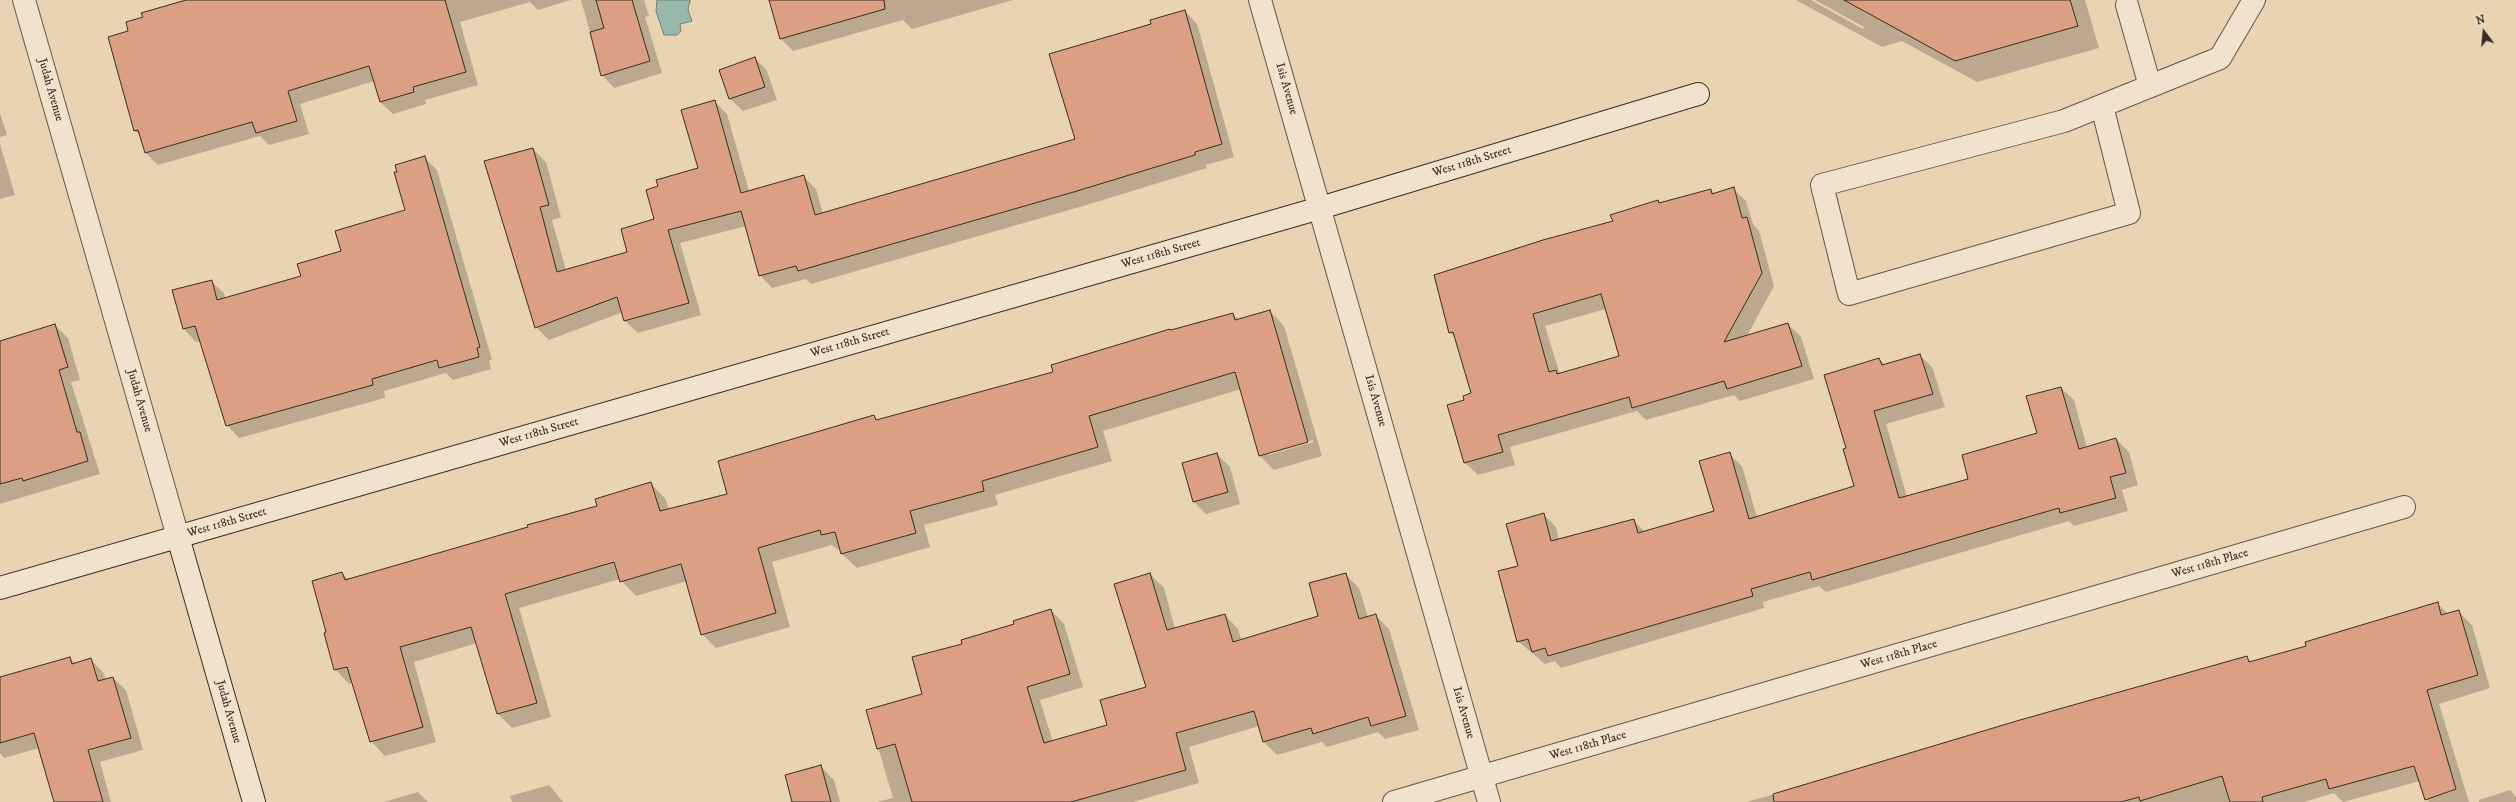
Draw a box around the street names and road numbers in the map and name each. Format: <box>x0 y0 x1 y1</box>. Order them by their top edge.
street label: Judah Avenue <box>34 57 66 123</box>
street label: Isis Avenue <box>1272 61 1300 117</box>
street label: West 118th Street <box>1431 143 1513 181</box>
street label: West 118th Street <box>1120 236 1202 272</box>
street label: West 118th Street <box>809 325 891 361</box>
street label: Judah Avenue <box>123 368 155 434</box>
street label: Isis Avenue <box>1361 373 1389 429</box>
street label: West 118th Street <box>498 415 580 451</box>
street label: West 118th Street <box>186 505 268 541</box>
street label: West 118th Place <box>2170 546 2250 582</box>
street label: West 118th Place <box>1859 637 1939 673</box>
street label: Judah Avenue <box>212 679 244 745</box>
street label: Isis Avenue <box>1449 685 1477 741</box>
street label: West 118th Place <box>1548 728 1628 764</box>

